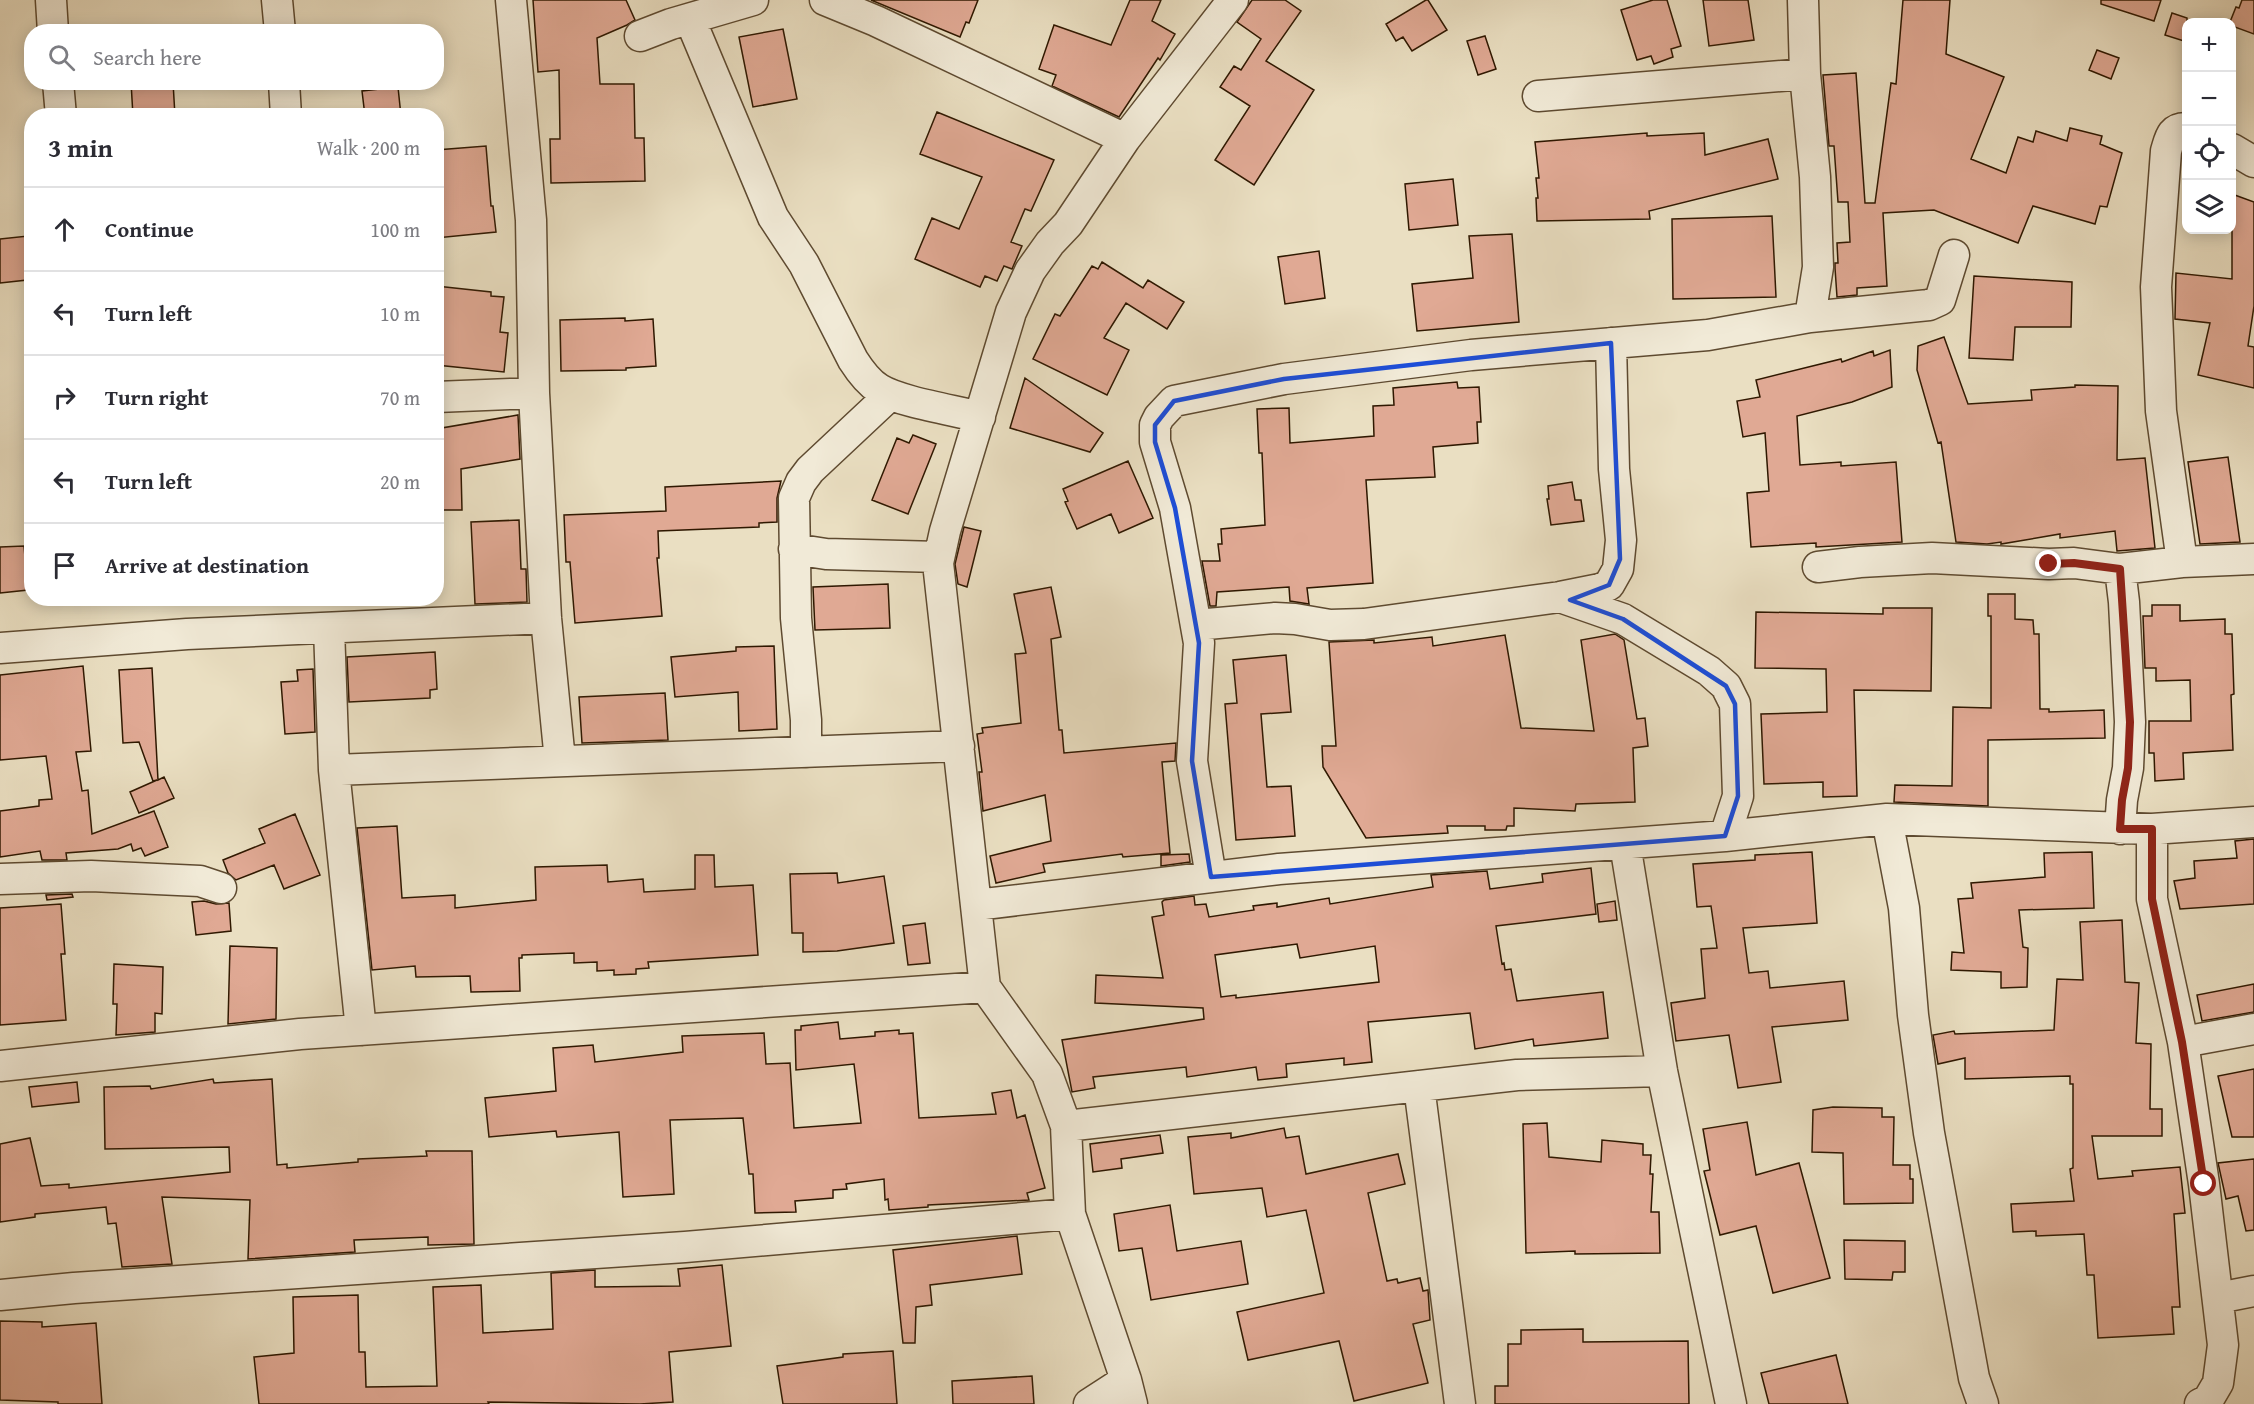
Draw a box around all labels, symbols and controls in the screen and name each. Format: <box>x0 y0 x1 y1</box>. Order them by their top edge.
map controls <box>2182 18 2236 234</box>
button: + <box>2182 18 2236 72</box>
search box <box>24 24 444 90</box>
icon: search <box>45 41 78 74</box>
text: Search here <box>93 41 202 73</box>
button: − <box>2182 72 2236 126</box>
button: locate <box>2182 126 2236 180</box>
text: 3 min <box>48 128 113 167</box>
text: Walk · 200 m <box>317 133 420 162</box>
button: layers <box>2182 180 2236 234</box>
icon: ahead <box>48 213 81 246</box>
text: Continue <box>105 213 194 245</box>
text: 100 m <box>370 215 420 244</box>
icon: left <box>48 297 81 330</box>
text: Turn left <box>105 297 192 329</box>
text: 10 m <box>380 299 420 328</box>
icon: right <box>48 381 81 414</box>
text: Turn right <box>105 381 208 413</box>
text: 70 m <box>380 383 420 412</box>
icon: left <box>48 465 81 498</box>
text: Turn left <box>105 465 192 497</box>
text: 20 m <box>380 467 420 496</box>
icon: arrive <box>48 549 81 582</box>
text: Arrive at destination <box>105 549 309 581</box>
route end <box>2035 550 2061 576</box>
route start <box>2190 1170 2216 1196</box>

